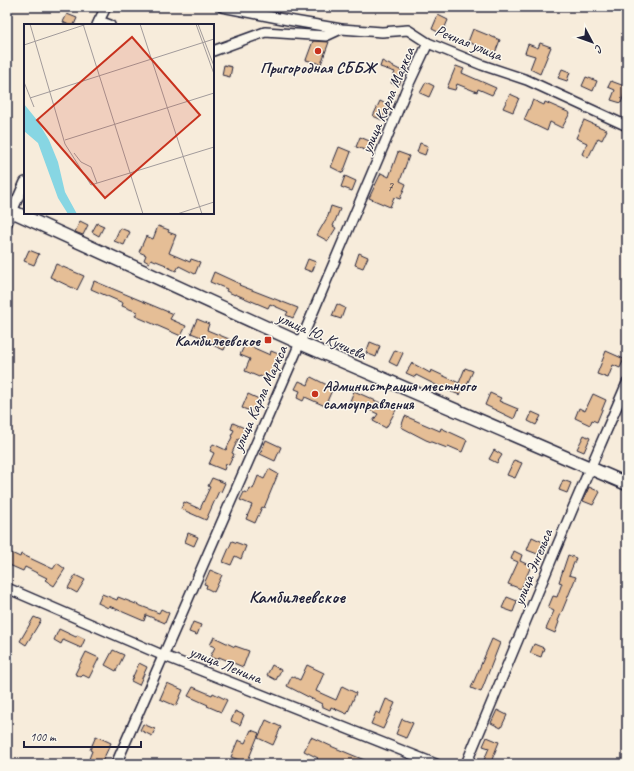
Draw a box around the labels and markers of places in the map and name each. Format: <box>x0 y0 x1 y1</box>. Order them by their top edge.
marker: Пригородная СББЖ <box>313 46 323 56</box>
place label: Пригородная СББЖ <box>260 58 379 78</box>
place label: Камбилеевское <box>175 331 261 351</box>
marker: Камбилеевское <box>263 335 273 345</box>
place label: Администрация местного самоуправления <box>323 376 478 414</box>
marker: Администрация местного самоуправления <box>310 389 320 399</box>

